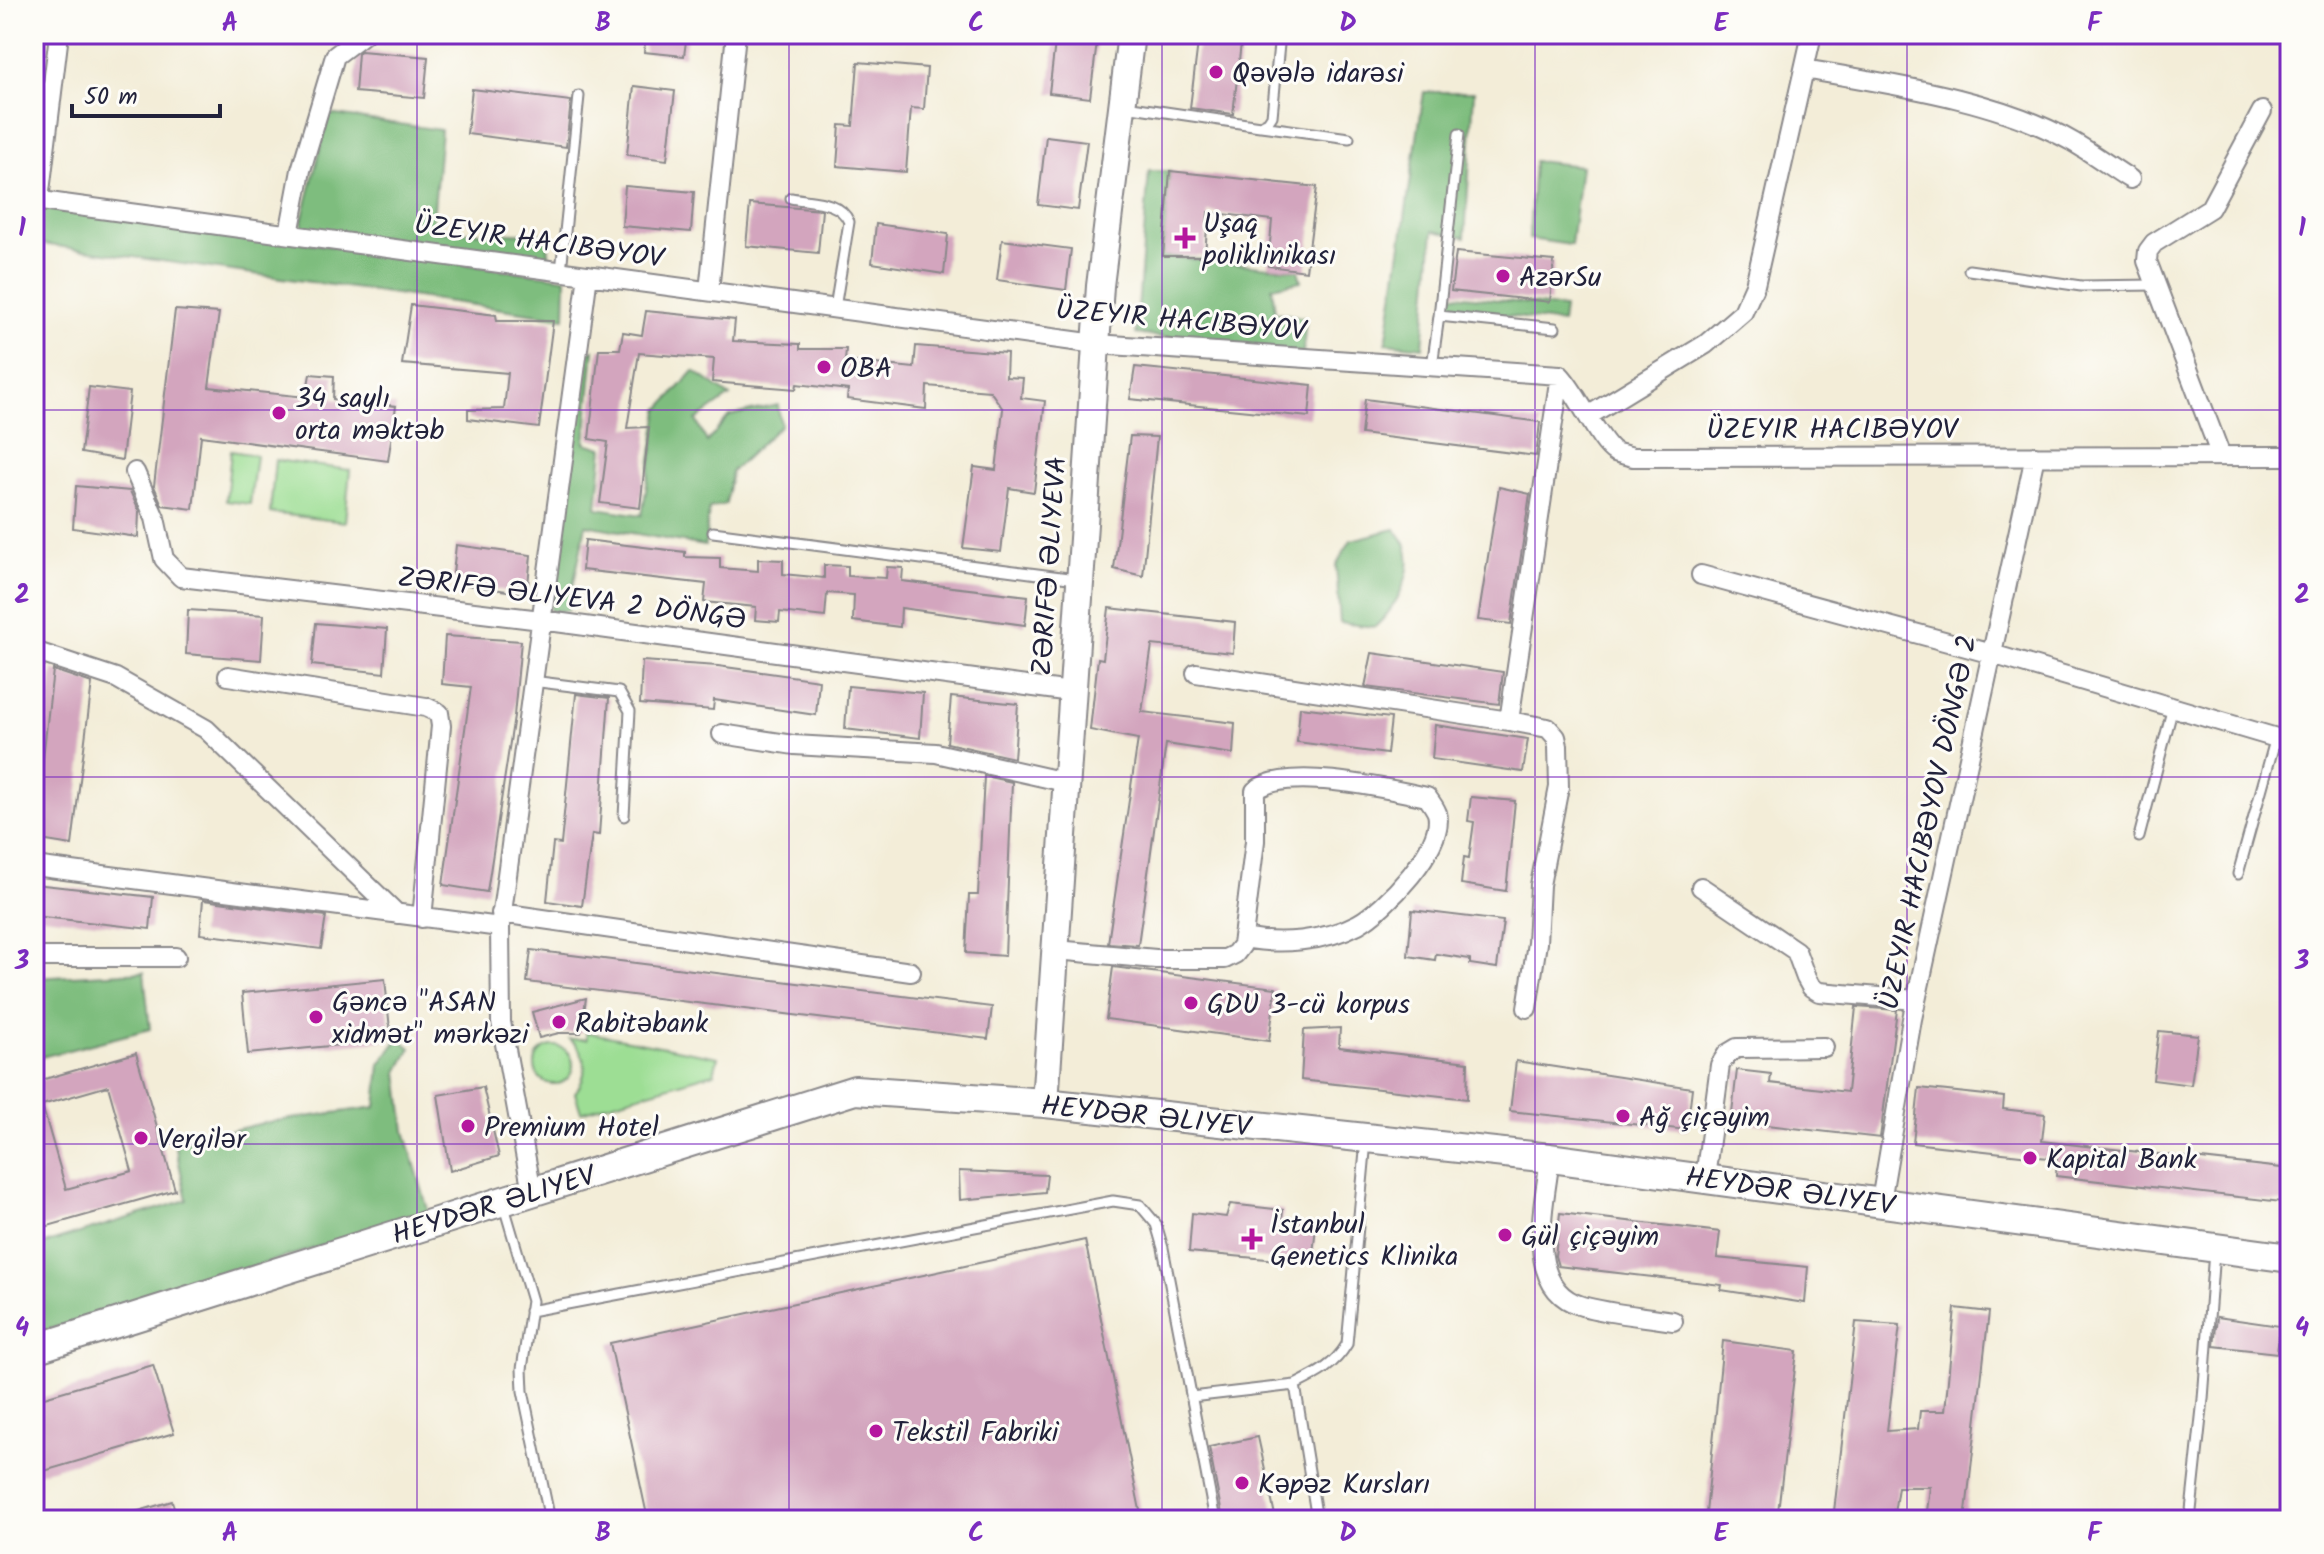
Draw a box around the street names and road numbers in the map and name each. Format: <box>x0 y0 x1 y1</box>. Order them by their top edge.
street label: ÜZEYIR HACIBƏYOV <box>411 203 668 283</box>
street label: ÜZEYIR HACIBƏYOV <box>1054 288 1310 355</box>
street label: ÜZEYIR HACIBƏYOV <box>1707 408 1960 453</box>
street label: ZƏRIFƏ ƏLIYEVA <box>1020 455 1081 677</box>
street label: ZƏRIFƏ ƏLIYEVA 2 DÖNGƏ <box>395 556 749 643</box>
street label: ÜZEYIR HACIBƏYOV DÖNGƏ 2 <box>1868 631 1991 1014</box>
street label: HEYDƏR ƏLIYEV <box>1039 1084 1255 1151</box>
street label: HEYDƏR ƏLIYEV <box>387 1154 603 1259</box>
street label: HEYDƏR ƏLIYEV <box>1682 1156 1899 1230</box>

